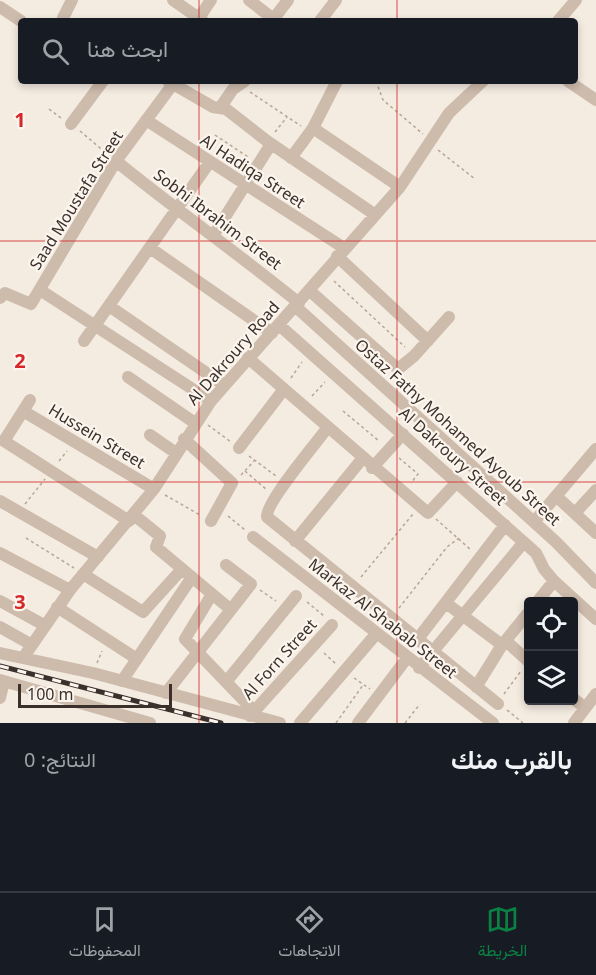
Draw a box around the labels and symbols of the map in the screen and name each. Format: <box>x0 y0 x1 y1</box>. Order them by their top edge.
text: 1 <box>14 106 26 133</box>
street label: Saad Moustafa Street <box>24 126 128 274</box>
street label: Al Hadiqa Street <box>196 129 310 213</box>
street label: Sobhi Ibrahim Street <box>150 164 287 275</box>
street label: Al Dakroury Road <box>182 296 284 410</box>
street label: Ostaz Fathy Mohamed Ayoub Street <box>350 334 566 530</box>
text: 2 <box>14 347 26 374</box>
street label: Hussein Street <box>45 399 150 474</box>
street label: Al Dakroury Street <box>395 402 511 510</box>
street label: Markaz Al Shabab Street <box>304 553 462 683</box>
text: 3 <box>14 588 26 615</box>
street label: Al Forn Street <box>237 614 321 704</box>
scale bar <box>18 681 172 708</box>

